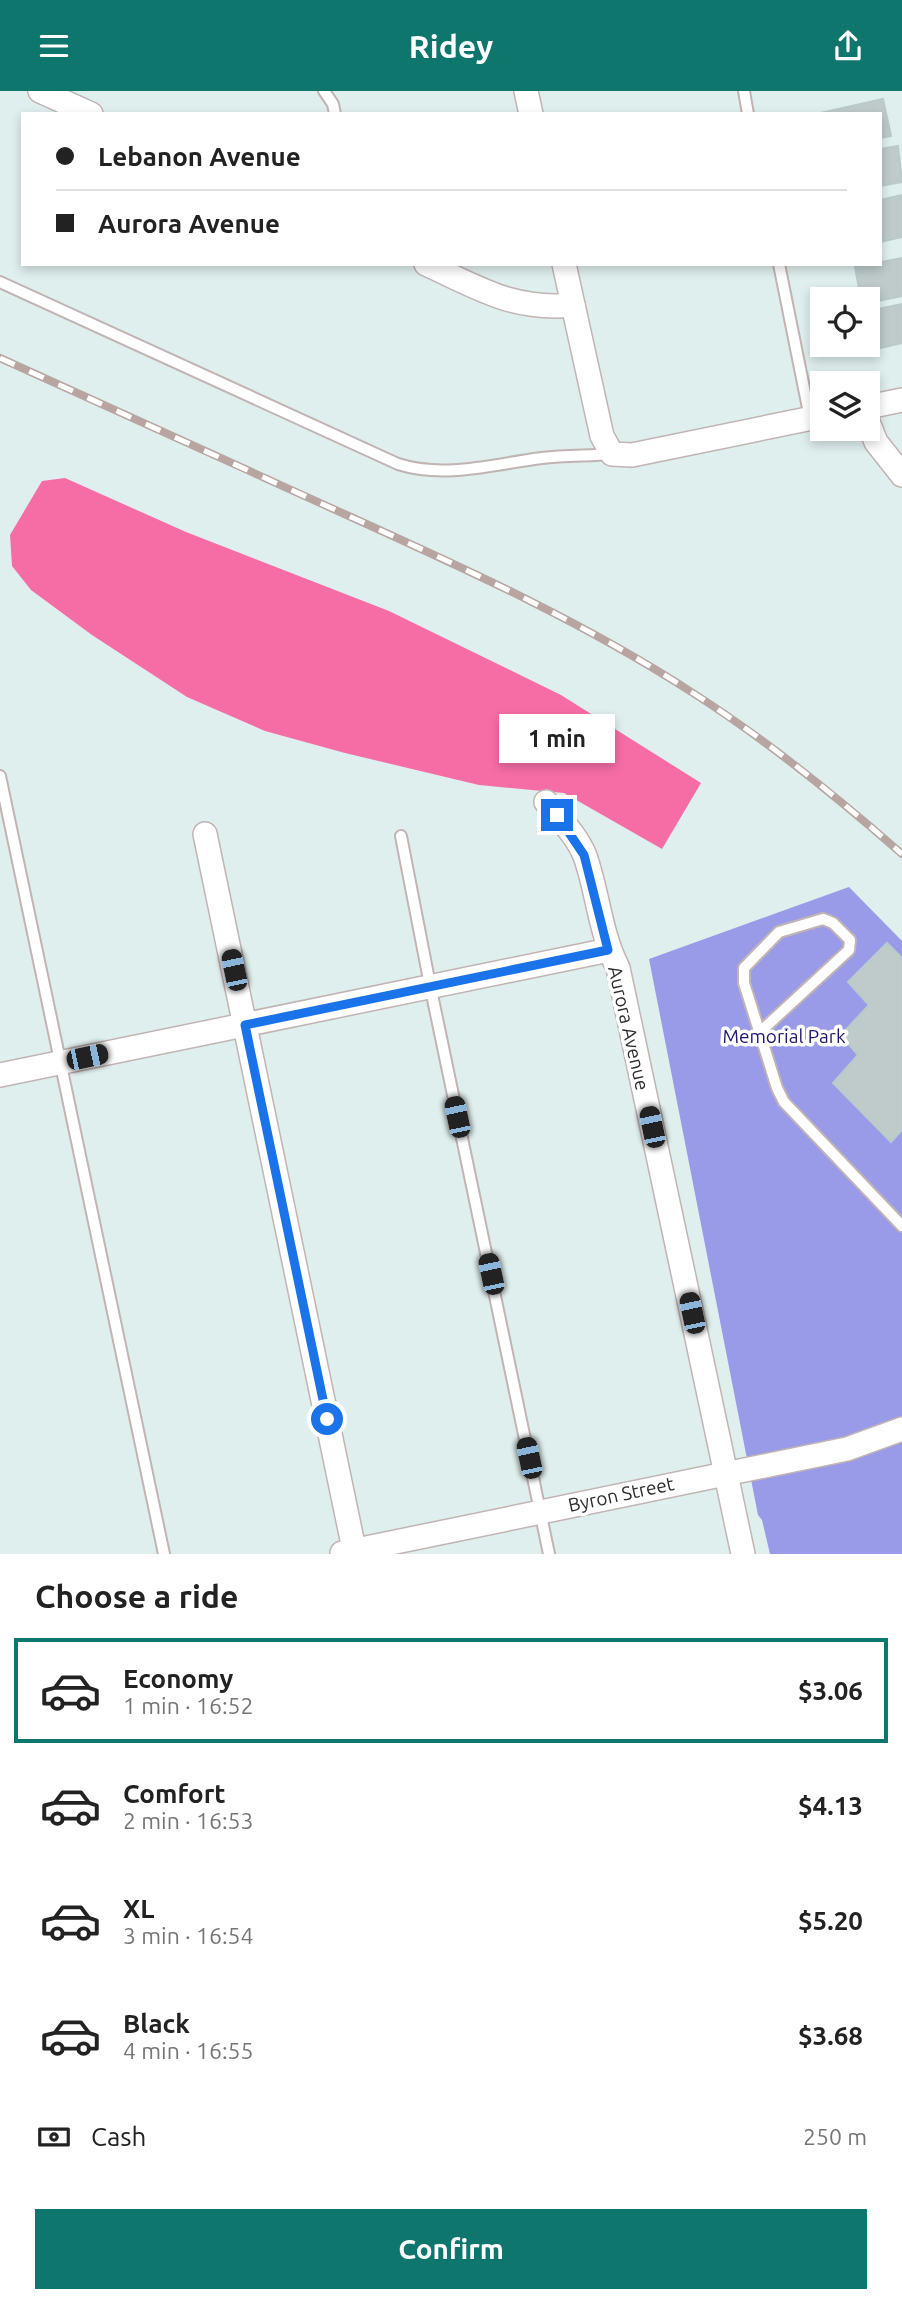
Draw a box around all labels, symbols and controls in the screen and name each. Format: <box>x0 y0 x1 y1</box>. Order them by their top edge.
icon: menu <box>35 27 73 65</box>
icon: share <box>829 27 867 65</box>
text: Ridey <box>409 28 493 64</box>
text: Lebanon Avenue <box>98 142 301 171</box>
text: Aurora Avenue <box>98 209 280 238</box>
map controls <box>810 287 880 441</box>
button: locate <box>810 287 880 357</box>
button: layers <box>810 371 880 441</box>
callout: 1 min <box>499 713 615 763</box>
text: 1 min <box>528 726 586 751</box>
route end <box>541 799 573 831</box>
car <box>220 947 249 993</box>
street label: Aurora Avenue <box>604 964 654 1092</box>
park label: Memorial Park <box>722 1025 846 1047</box>
car <box>65 1042 110 1072</box>
car <box>443 1094 472 1140</box>
car <box>638 1104 667 1150</box>
car <box>477 1251 506 1297</box>
car <box>678 1290 707 1336</box>
route start <box>311 1403 343 1435</box>
car <box>515 1435 544 1481</box>
street label: Byron Street <box>566 1472 677 1516</box>
text: Choose a ride <box>35 1578 238 1614</box>
icon: car <box>39 1659 102 1722</box>
text: Economy <box>123 1664 233 1693</box>
text: $3.06 <box>798 1676 863 1705</box>
text: 1 min · 16:52 <box>123 1693 254 1718</box>
icon: car <box>39 1774 102 1837</box>
text: Comfort <box>123 1779 226 1808</box>
text: $4.13 <box>798 1791 863 1820</box>
text: 2 min · 16:53 <box>123 1808 254 1833</box>
icon: car <box>39 1889 102 1952</box>
text: XL <box>123 1894 154 1923</box>
text: $5.20 <box>798 1906 863 1935</box>
text: 3 min · 16:54 <box>123 1923 254 1948</box>
icon: car <box>39 2004 102 2067</box>
text: Black <box>123 2009 190 2038</box>
text: $3.68 <box>798 2021 863 2050</box>
text: 4 min · 16:55 <box>123 2038 254 2063</box>
icon: cash <box>35 2118 73 2156</box>
text: Cash <box>91 2122 146 2151</box>
text: 250 m <box>803 2124 867 2149</box>
button: Confirm <box>35 2209 867 2289</box>

